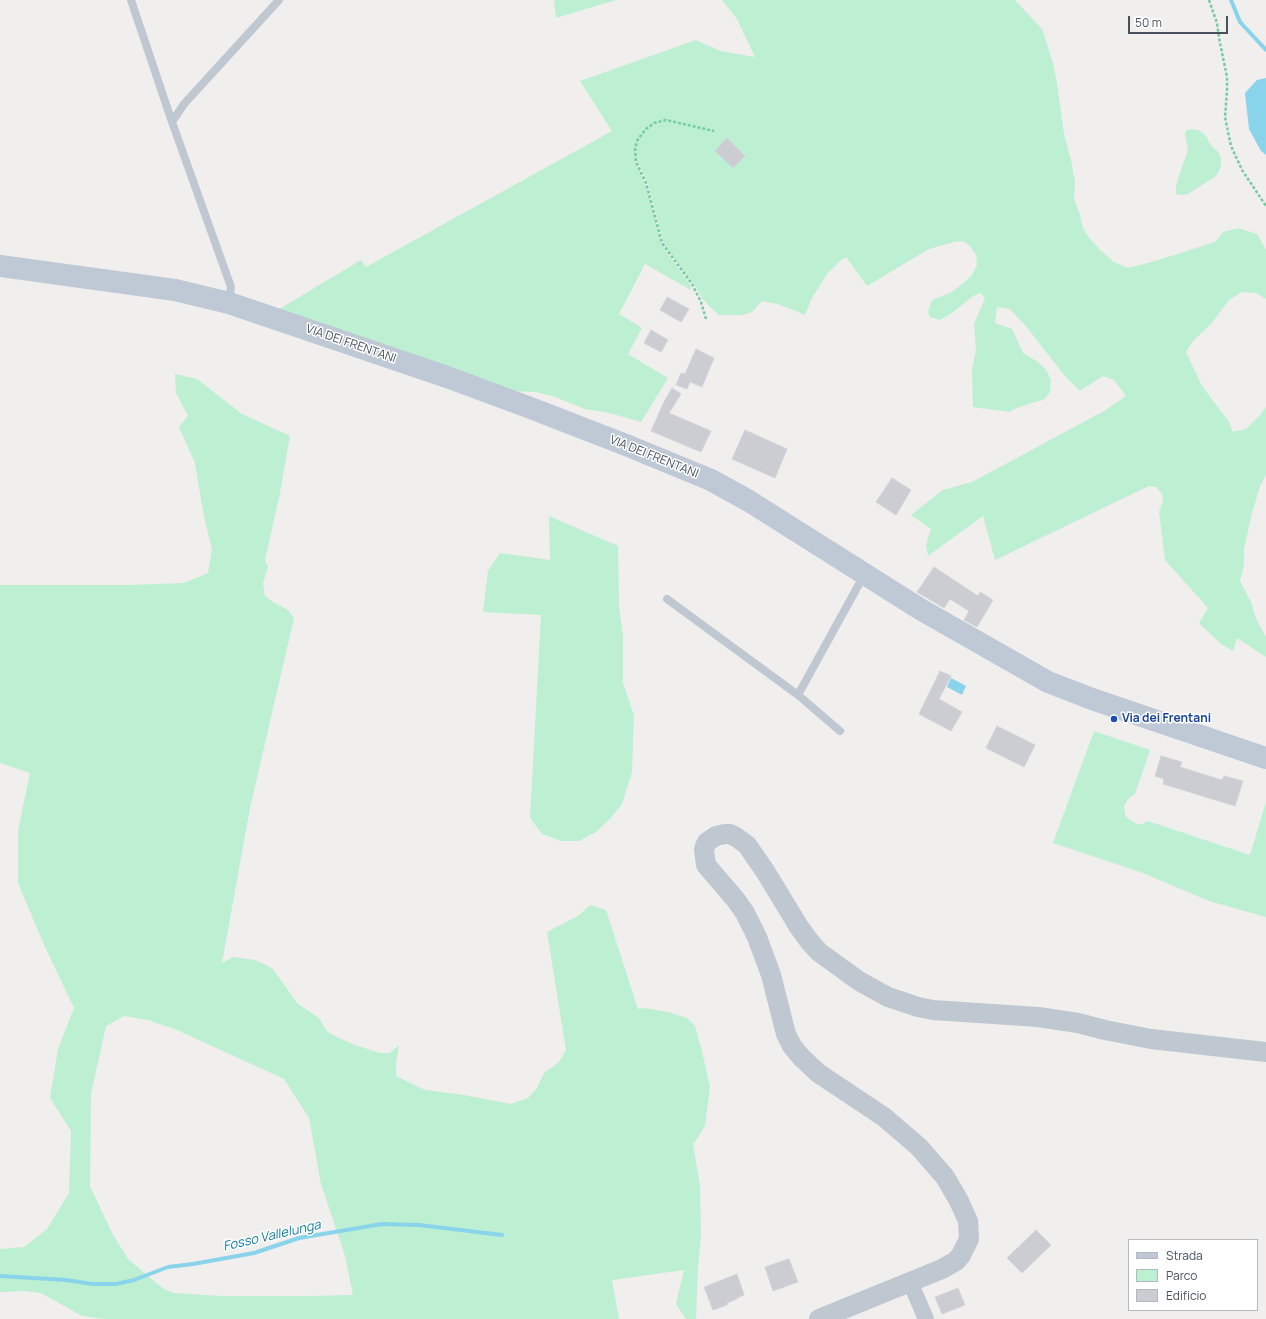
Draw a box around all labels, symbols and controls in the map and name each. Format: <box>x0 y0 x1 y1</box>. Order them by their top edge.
scale bar <box>1130 8 1230 34</box>
text: 50 m <box>1135 14 1162 31</box>
street label: VIA DEI FRENTANI <box>304 322 398 366</box>
street label: VIA DEI FRENTANI <box>608 433 700 481</box>
place label: Via dei Frentani <box>1122 712 1211 726</box>
marker: Via dei Frentani <box>1109 714 1119 724</box>
water label: Fosso Vallelunga <box>222 1217 322 1255</box>
legend <box>1128 1239 1258 1311</box>
text: Strada <box>1166 1247 1203 1264</box>
text: Parco <box>1166 1267 1197 1284</box>
text: Edificio <box>1166 1287 1206 1304</box>

